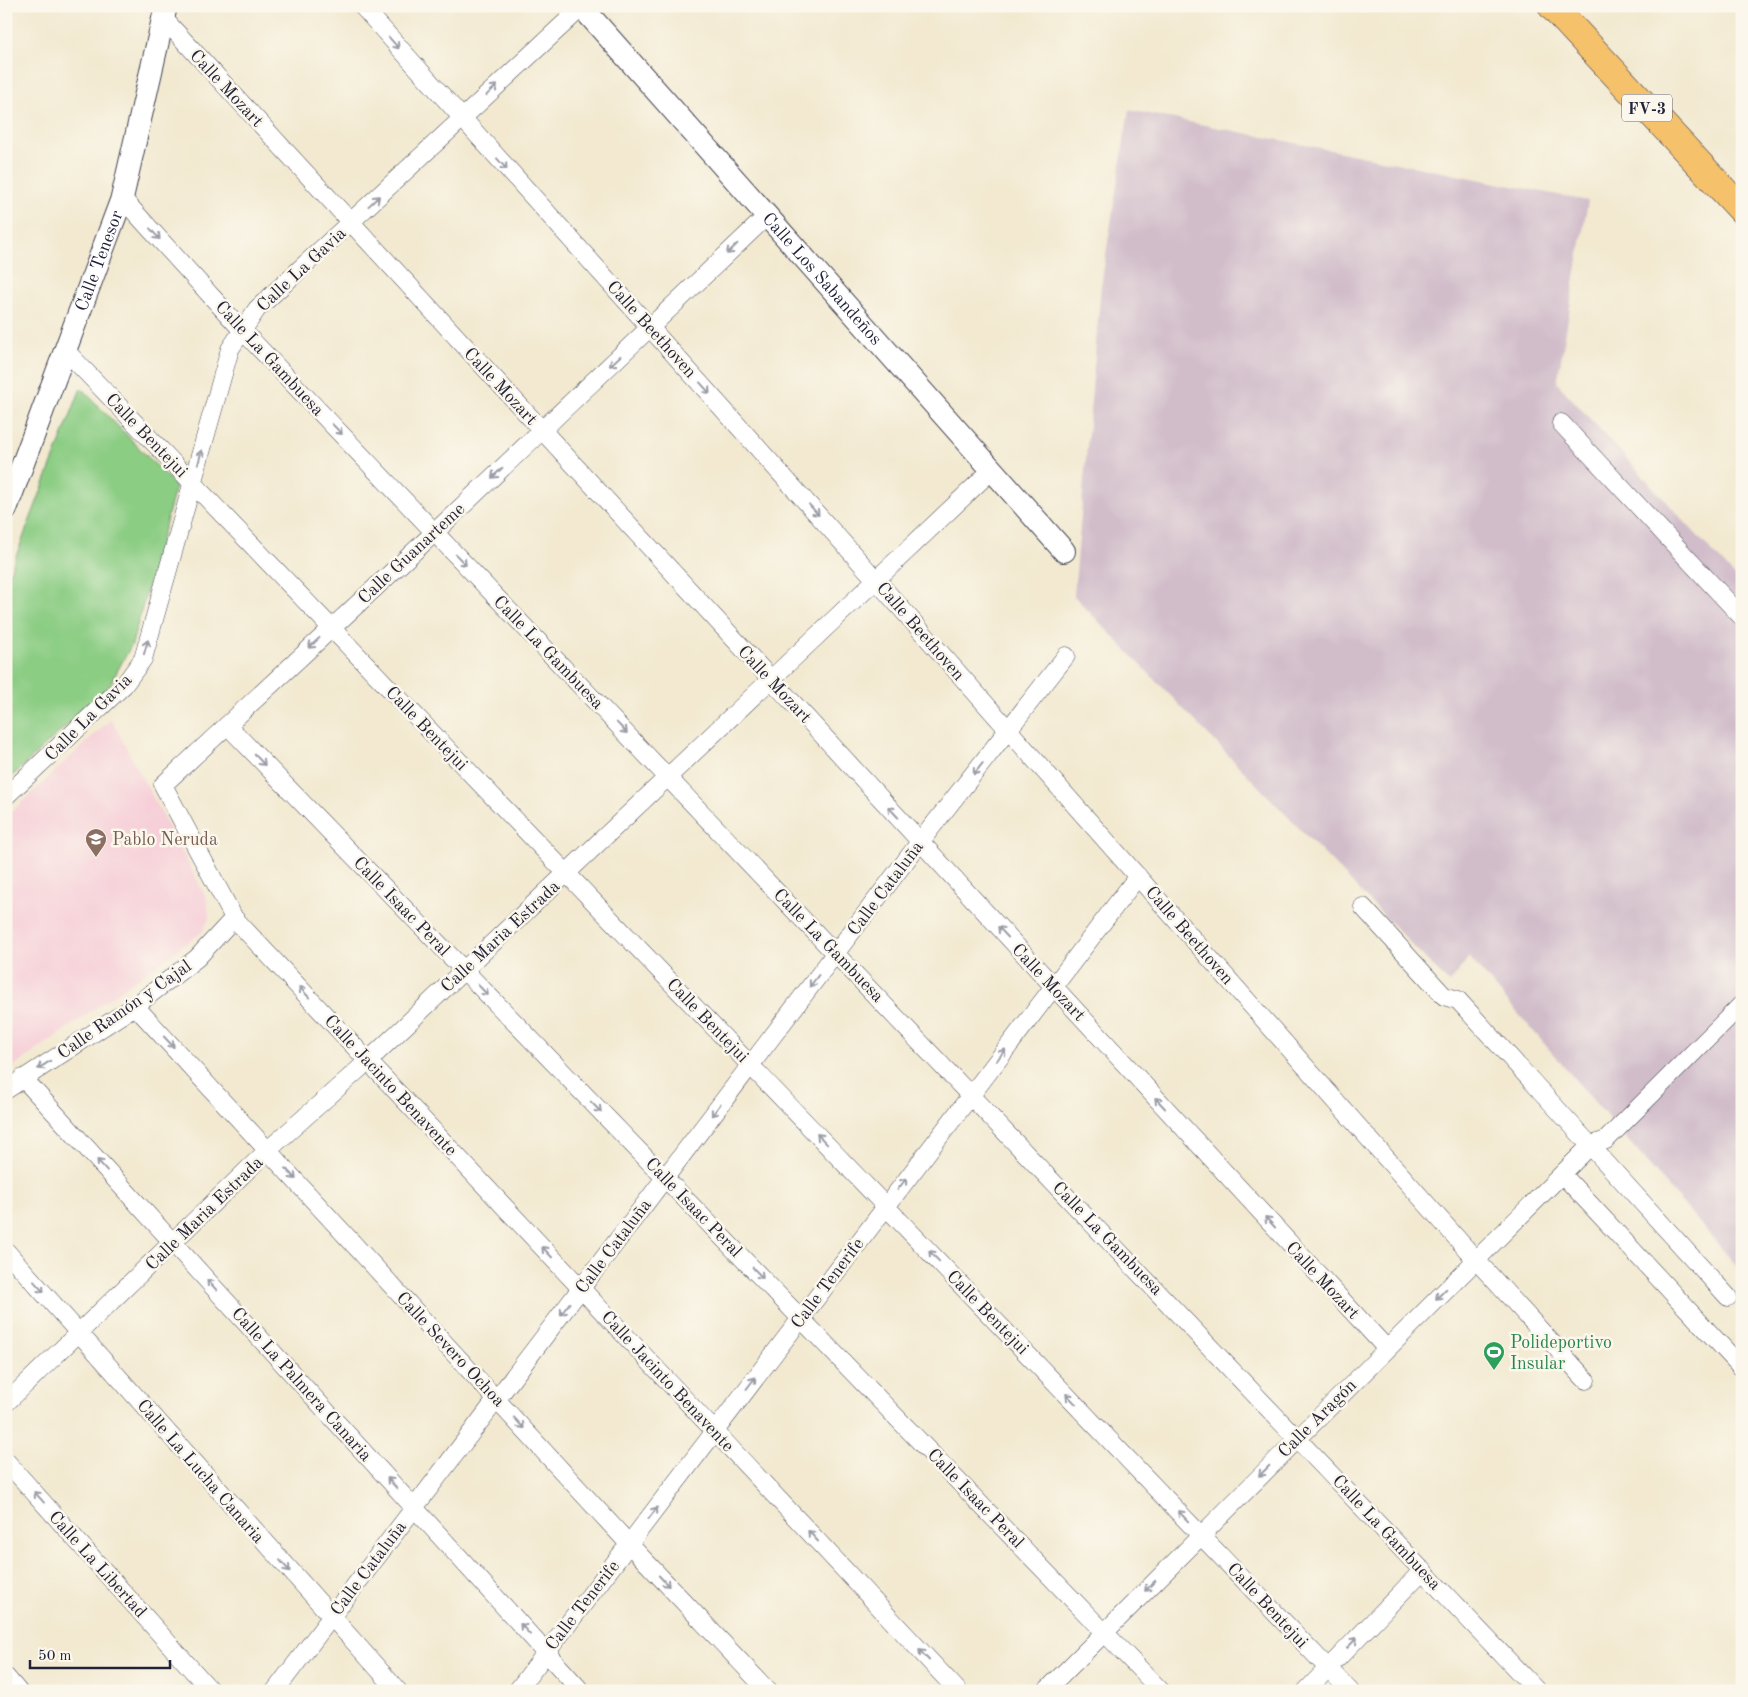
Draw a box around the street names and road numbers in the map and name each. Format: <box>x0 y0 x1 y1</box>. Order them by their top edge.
street label: Calle Mozart <box>186 47 266 131</box>
road number: FV-3 <box>1622 95 1672 122</box>
street label: Calle Tenesor <box>73 208 127 314</box>
street label: Calle Los Sabandeños <box>759 209 885 349</box>
street label: Calle La Gavia <box>254 224 350 315</box>
street label: Calle Beethoven <box>603 278 700 382</box>
street label: Calle La Gambuesa <box>212 298 327 420</box>
street label: Calle Mozart <box>460 345 540 429</box>
street label: Calle Bentejui <box>102 390 191 481</box>
street label: Calle Guanarteme <box>355 500 469 608</box>
street label: Calle Beethoven <box>873 579 968 685</box>
street label: Calle La Gambuesa <box>490 593 607 713</box>
street label: Calle Mozart <box>734 643 814 727</box>
street label: Calle La Gavia <box>42 671 136 765</box>
street label: Calle Bentejui <box>382 683 471 774</box>
street label: Calle Cataluña <box>845 838 927 939</box>
street label: Calle Isaac Peral <box>350 854 453 960</box>
street label: Calle Maria Estrada <box>438 877 564 996</box>
street label: Calle Beethoven <box>1142 883 1237 989</box>
street label: Calle La Gambuesa <box>770 886 887 1006</box>
street label: Calle Mozart <box>1008 941 1088 1025</box>
street label: Calle Ramón y Cajal <box>54 957 195 1063</box>
street label: Calle Bentejui <box>663 975 752 1066</box>
street label: Calle Jacinto Benavente <box>321 1012 460 1160</box>
street label: Calle Maria Estrada <box>143 1153 267 1274</box>
street label: Calle Isaac Peral <box>642 1155 745 1261</box>
street label: Calle La Gambuesa <box>1049 1179 1166 1299</box>
street label: Calle Cataluña <box>573 1196 655 1297</box>
street label: Calle Tenerife <box>788 1235 868 1332</box>
street label: Calle Mozart <box>1282 1239 1362 1323</box>
street label: Calle Bentejui <box>943 1267 1032 1358</box>
street label: Calle Severo Ochoa <box>393 1289 508 1411</box>
street label: Calle La Palmera Canaria <box>228 1304 375 1465</box>
street label: Calle Jacinto Benavente <box>598 1308 737 1456</box>
street label: Calle Aragón <box>1275 1376 1360 1461</box>
street label: Calle La Lucha Canaria <box>133 1396 267 1547</box>
street label: Calle Isaac Peral <box>924 1446 1027 1552</box>
street label: Calle La Gambuesa <box>1329 1472 1444 1594</box>
street label: Calle La Libertad <box>45 1508 150 1621</box>
street label: Calle Cataluña <box>328 1518 410 1619</box>
street label: Calle Tenerife <box>542 1557 623 1654</box>
street label: Calle Bentejui <box>1223 1560 1311 1652</box>

